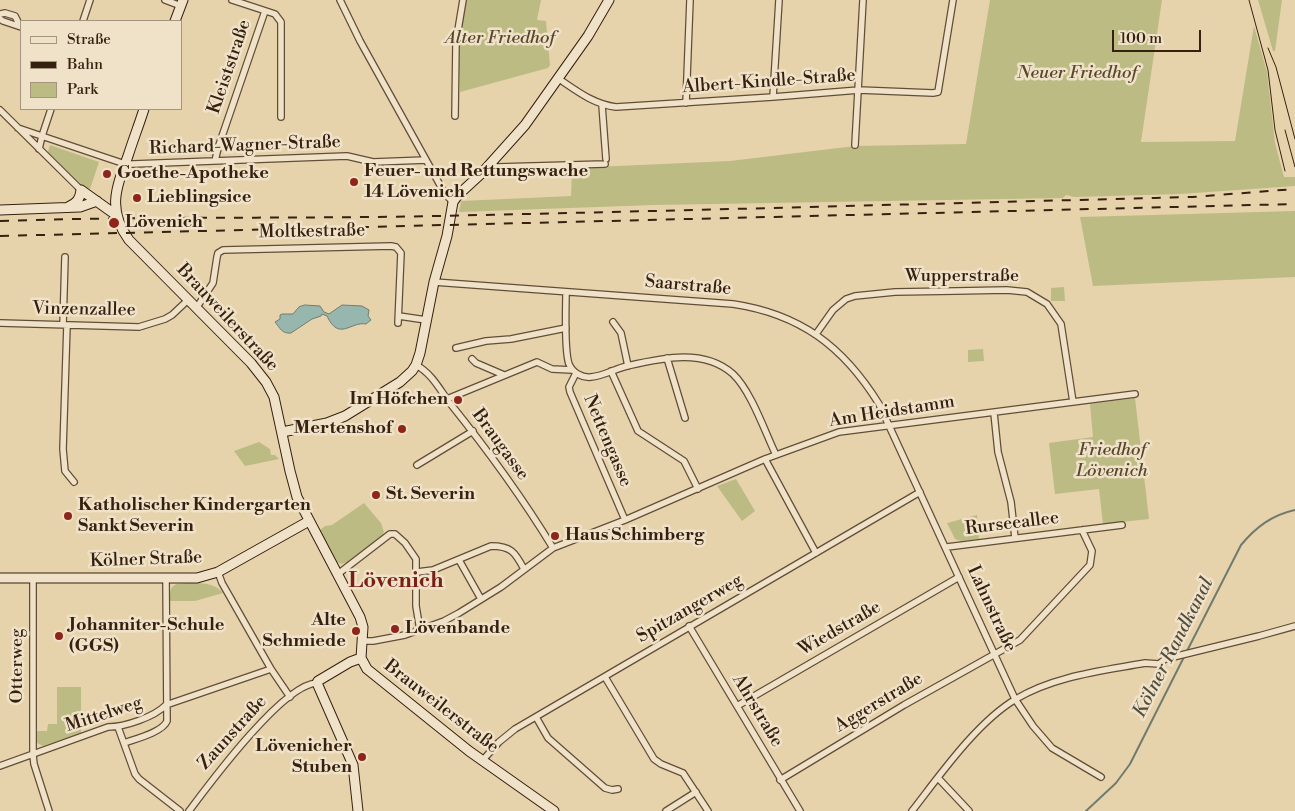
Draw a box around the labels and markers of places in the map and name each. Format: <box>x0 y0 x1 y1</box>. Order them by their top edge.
place label: Feuer- und Rettungswache 14 Lövenich <box>364 161 588 203</box>
place label: Goethe-Apotheke <box>117 163 269 185</box>
marker: Goethe-Apotheke <box>101 168 113 180</box>
marker: Feuer- und Rettungswache 14 Lövenich <box>348 176 360 188</box>
place label: Lieblingsice <box>147 187 251 209</box>
marker: Lieblingsice <box>131 192 143 204</box>
place label: Lövenich <box>125 212 203 234</box>
marker: Lövenich <box>107 216 121 230</box>
place label: Im Höfchen <box>349 389 448 411</box>
marker: Im Höfchen <box>452 394 464 406</box>
place label: Mertenshof <box>294 418 392 440</box>
marker: Mertenshof <box>396 423 408 435</box>
place label: St. Severin <box>386 484 475 506</box>
marker: St. Severin <box>370 489 382 501</box>
place label: Katholischer Kindergarten Sankt Severin <box>78 495 311 538</box>
marker: Katholischer Kindergarten Sankt Severin <box>62 510 74 522</box>
place label: Haus Schimberg <box>565 525 704 547</box>
marker: Haus Schimberg <box>549 530 561 542</box>
place label: Alte Schmiede <box>263 610 346 652</box>
place label: Johanniter-Schule (GGS) <box>69 615 224 658</box>
place label: Lövenbande <box>405 618 510 640</box>
marker: Lövenbande <box>389 623 401 635</box>
marker: Alte Schmiede <box>350 625 362 637</box>
marker: Johanniter-Schule (GGS) <box>53 630 65 642</box>
place label: Lövenicher Stuben <box>255 736 352 779</box>
marker: Lövenicher Stuben <box>356 751 368 763</box>

